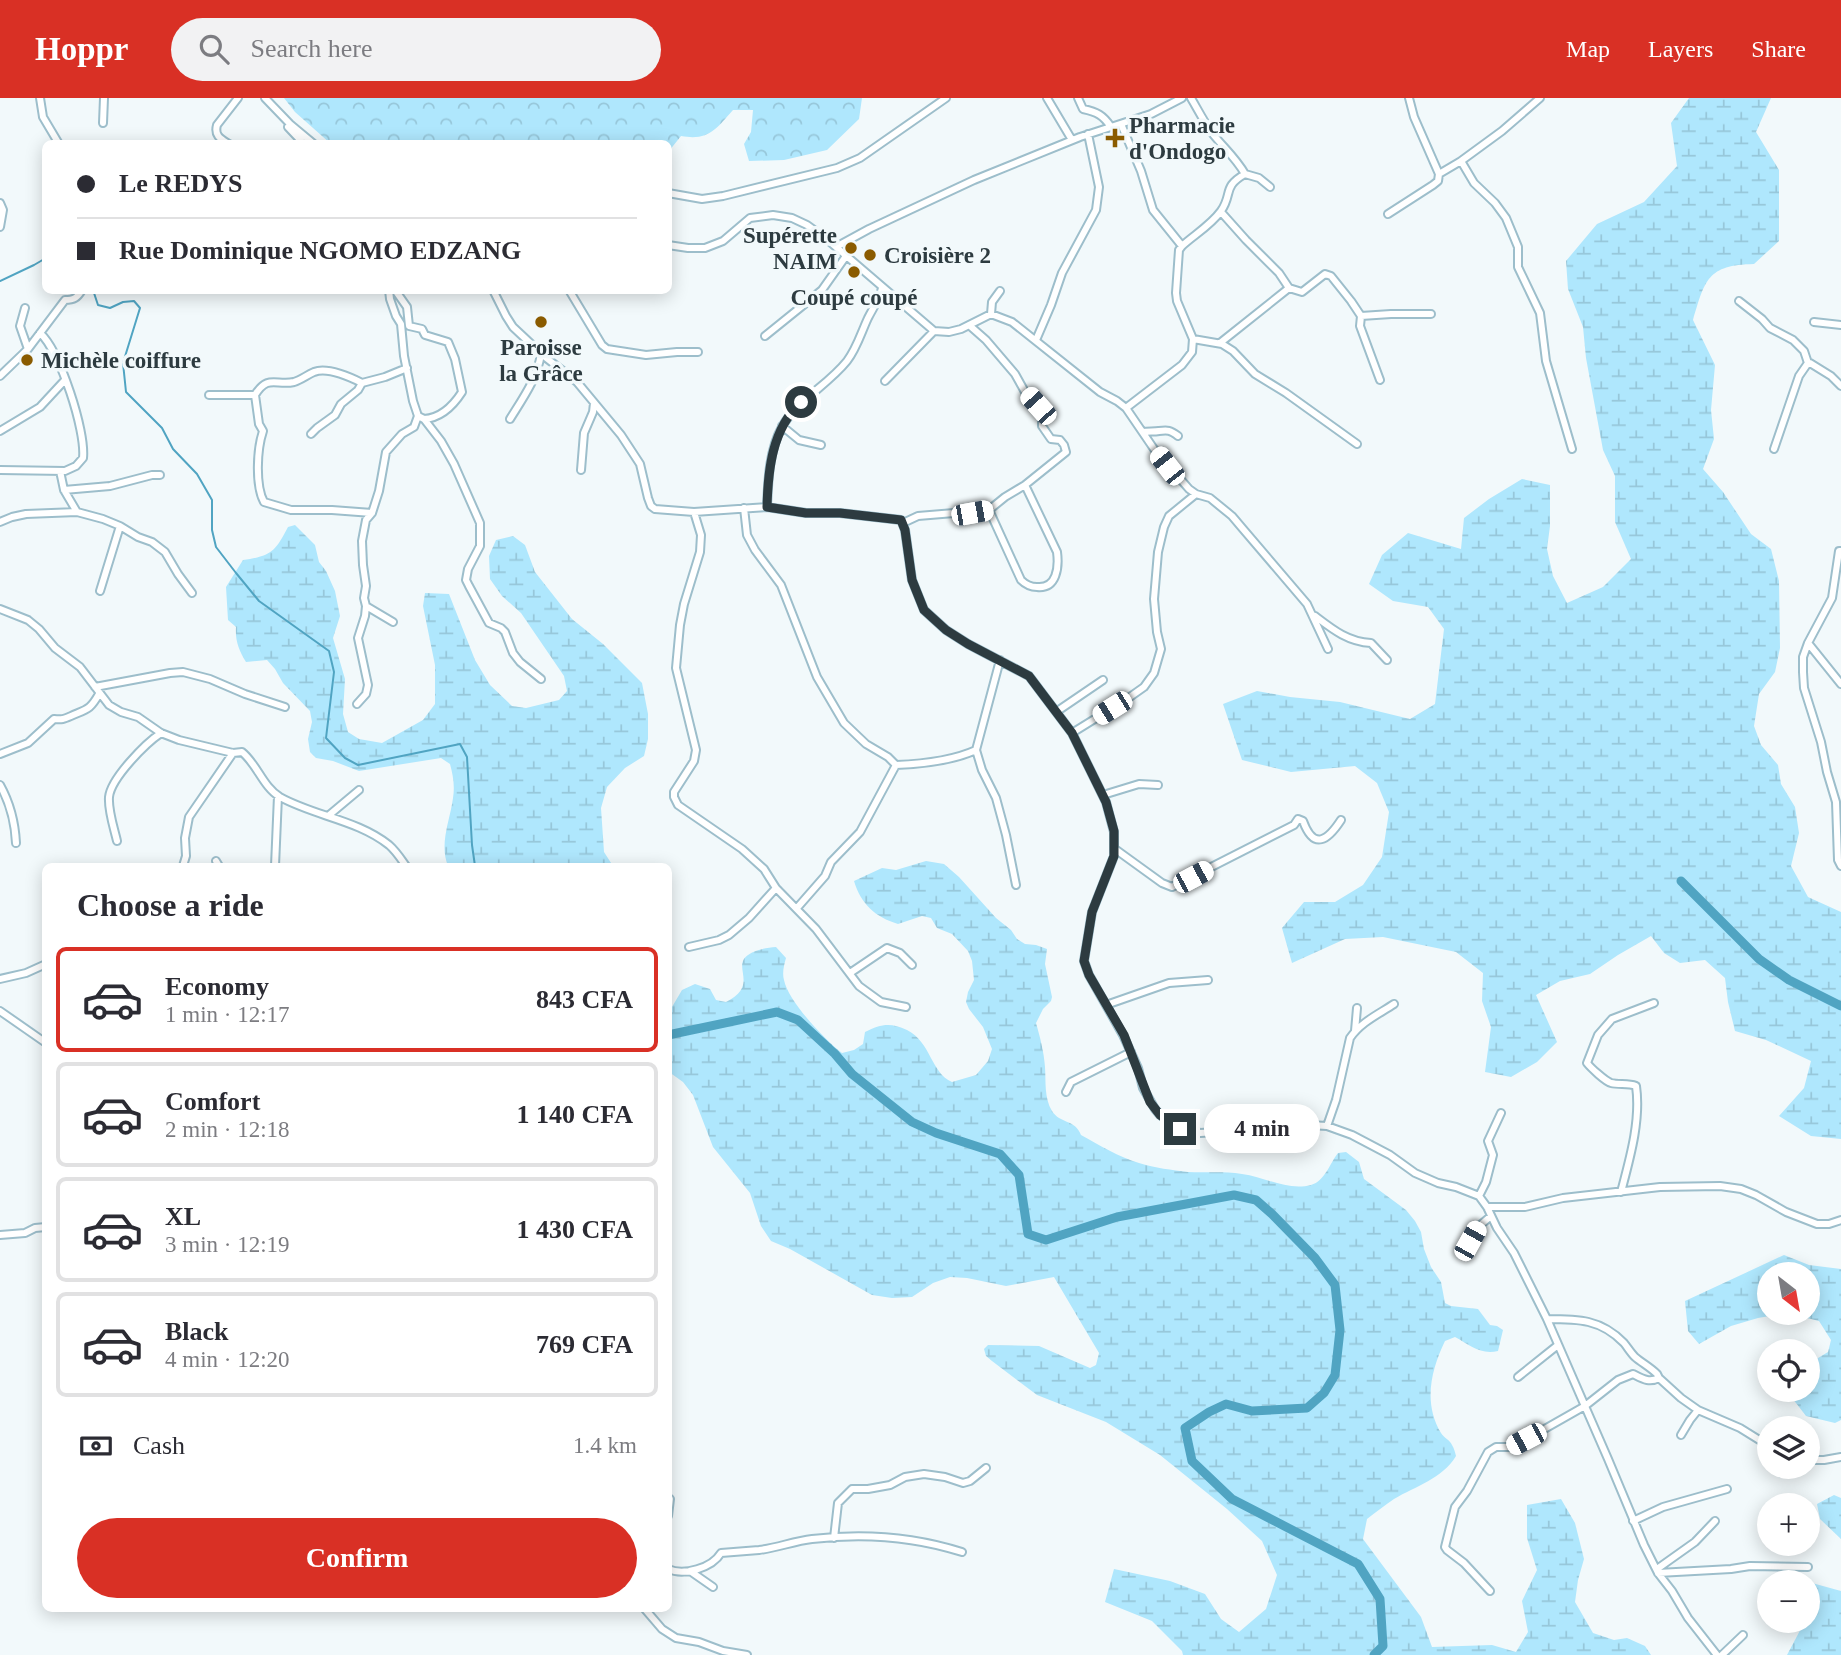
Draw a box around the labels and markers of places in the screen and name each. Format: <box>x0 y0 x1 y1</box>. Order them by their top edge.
place label: Pharmacie d'Ondogo <box>1129 113 1235 164</box>
marker: Pharmacie d'Ondogo <box>1107 130 1123 146</box>
place label: Supérette NAIM <box>743 223 837 274</box>
marker: Supérette NAIM <box>843 240 859 256</box>
place label: Croisière 2 <box>884 243 991 268</box>
marker: Croisière 2 <box>862 247 878 263</box>
marker: Coupé coupé <box>846 264 862 280</box>
place label: Coupé coupé <box>790 285 918 310</box>
marker: Paroisse la Grâce <box>533 314 549 330</box>
place label: Paroisse la Grâce <box>499 335 583 386</box>
place label: Michèle coiffure <box>41 348 201 373</box>
marker: Michèle coiffure <box>19 352 35 368</box>

